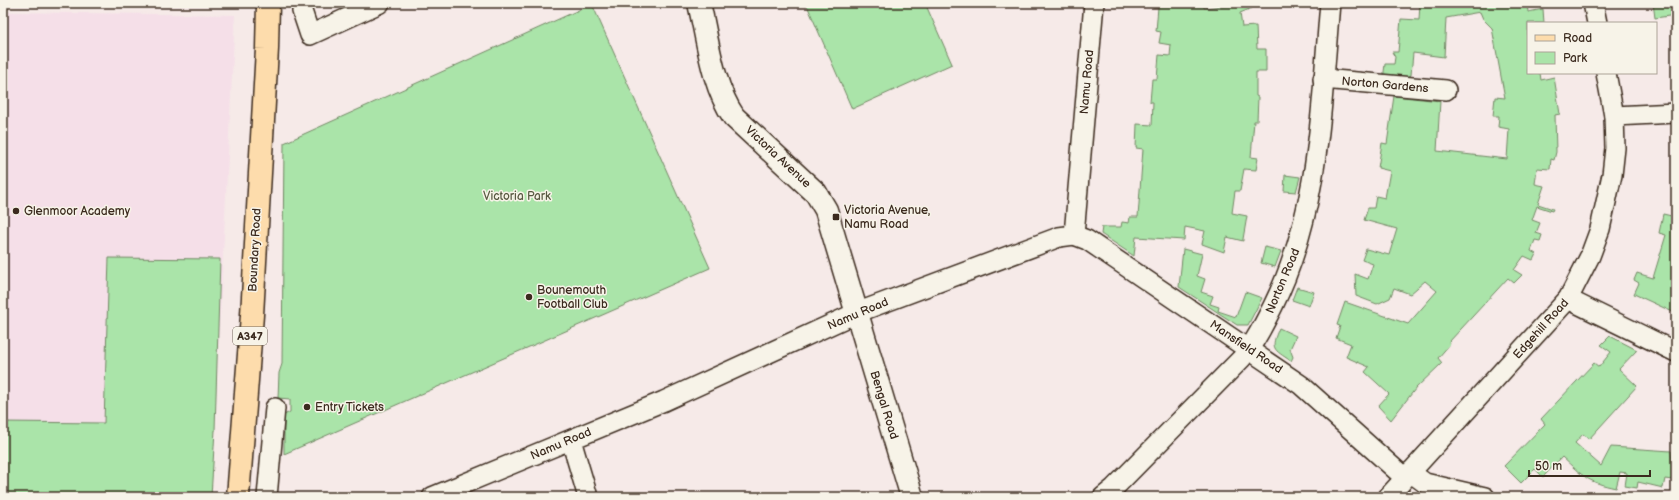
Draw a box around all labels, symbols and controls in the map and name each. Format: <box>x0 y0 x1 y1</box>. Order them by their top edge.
legend <box>1527 22 1657 74</box>
text: Road <box>1563 31 1592 46</box>
street label: Namu Road <box>1077 49 1097 115</box>
text: Park <box>1563 51 1587 66</box>
street label: Norton Gardens <box>1341 74 1429 96</box>
street label: Victoria Avenue <box>742 123 814 191</box>
park label: Victoria Park <box>483 189 551 204</box>
place label: Victoria Avenue, Namu Road <box>844 203 930 232</box>
place label: Glenmoor Academy <box>24 204 131 219</box>
marker: Glenmoor Academy <box>11 206 21 216</box>
street label: Boundary Road <box>245 208 265 292</box>
marker: Victoria Avenue, Namu Road <box>831 212 841 222</box>
street label: Norton Road <box>1263 246 1304 316</box>
place label: Bounemouth Football Club <box>537 283 608 312</box>
marker: Bounemouth Football Club <box>524 292 534 302</box>
street label: Namu Road <box>825 294 891 334</box>
street label: Edgehill Road <box>1510 296 1572 362</box>
street label: Mansfield Road <box>1207 317 1285 377</box>
road number: A347 <box>233 327 267 345</box>
street label: Bengal Road <box>866 369 902 441</box>
place label: Entry Tickets <box>315 400 384 415</box>
marker: Entry Tickets <box>302 402 312 412</box>
street label: Namu Road <box>528 424 594 464</box>
scale bar <box>1529 452 1650 478</box>
text: 50 m <box>1535 459 1562 474</box>

